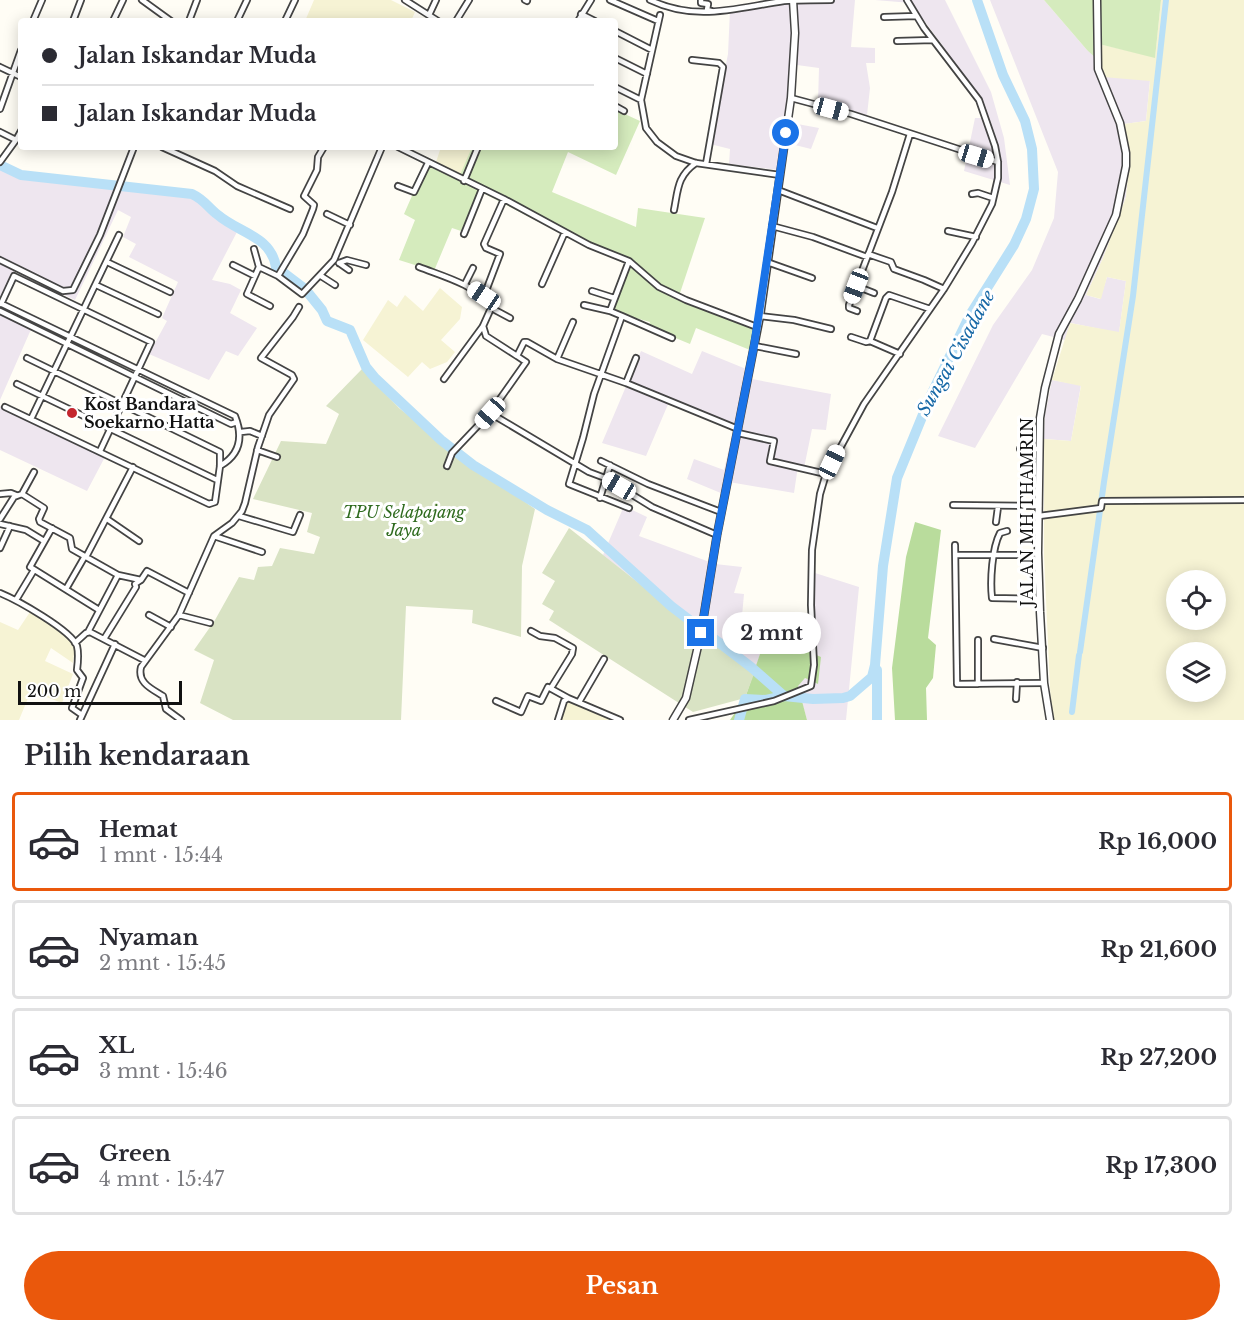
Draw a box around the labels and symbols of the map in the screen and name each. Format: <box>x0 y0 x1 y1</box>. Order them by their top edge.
car <box>811 96 851 122</box>
route start <box>772 119 799 146</box>
car <box>956 142 996 170</box>
car <box>841 266 871 306</box>
car <box>464 278 504 314</box>
water label: Sungai Cisadane <box>912 286 1000 420</box>
place label: Kost Bandara Soekarno Hatta <box>84 394 214 432</box>
car <box>471 394 509 432</box>
marker: Kost Bandara Soekarno Hatta <box>65 406 79 420</box>
street label: JALAN MH THAMRIN <box>1017 418 1037 608</box>
car <box>816 442 848 482</box>
car <box>599 469 639 503</box>
park label: TPU Selapajang Jaya <box>343 502 466 540</box>
callout: 2 mnt <box>722 612 821 654</box>
route end <box>687 619 714 646</box>
scale bar <box>18 678 182 706</box>

